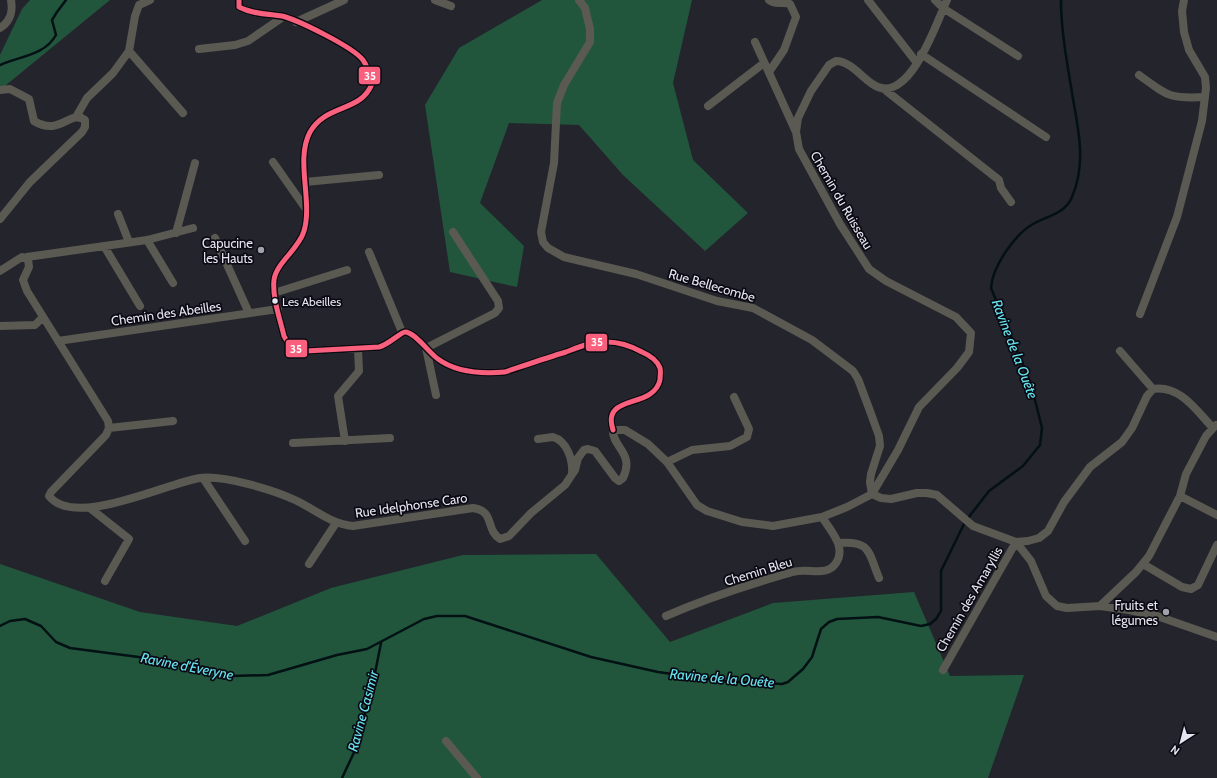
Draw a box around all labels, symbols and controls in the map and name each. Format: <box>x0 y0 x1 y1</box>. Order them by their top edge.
line badge: 35 <box>358 66 381 85</box>
text: 35 <box>364 69 376 83</box>
street label: Chemin du Ruisseau <box>807 148 877 252</box>
place label: Capucine les Hauts <box>202 235 254 266</box>
marker: Capucine les Hauts <box>256 245 266 255</box>
street label: Rue Bellecombe <box>667 265 758 305</box>
place label: Les Abeilles <box>282 294 341 309</box>
marker: Les Abeilles <box>270 296 280 306</box>
street label: Chemin des Abeilles <box>110 297 223 329</box>
water label: Ravine de la Ouête <box>988 297 1042 402</box>
line badge: 35 <box>585 333 608 352</box>
text: 35 <box>591 335 603 349</box>
line badge: 35 <box>285 339 308 358</box>
text: 35 <box>290 342 302 356</box>
street label: Rue Idelphonse Caro <box>354 489 468 521</box>
street label: Chemin des Amaryllis <box>932 543 1006 654</box>
street label: Chemin Bleu <box>722 553 794 589</box>
place label: Fruits et légumes <box>1112 597 1159 628</box>
marker: Fruits et légumes <box>1161 607 1171 617</box>
water label: Ravine d'Éveryne <box>139 648 235 684</box>
water label: Ravine de la Ouête <box>669 664 776 692</box>
water label: Ravine Casimir <box>344 668 383 754</box>
north arrow <box>1161 722 1201 762</box>
text: N <box>1168 742 1182 758</box>

